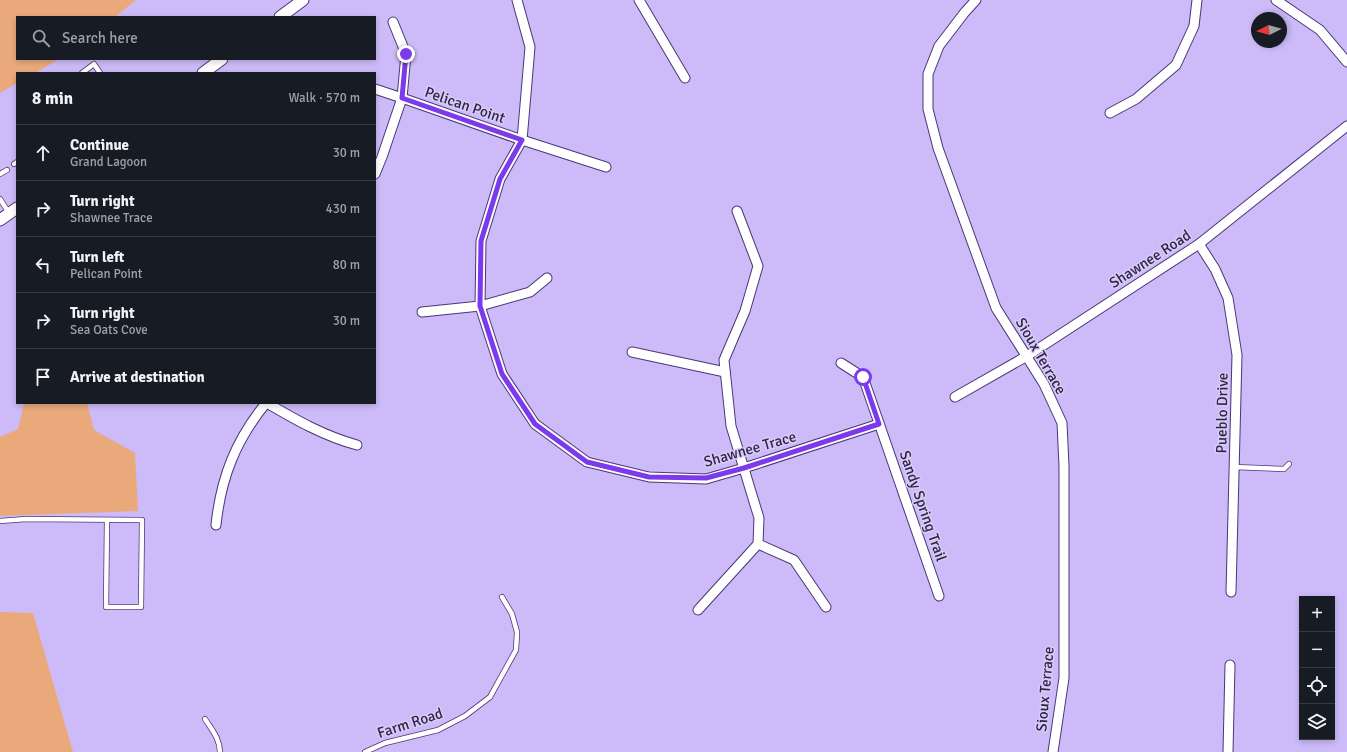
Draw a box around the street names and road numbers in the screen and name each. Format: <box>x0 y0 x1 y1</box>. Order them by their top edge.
street label: Pelican Point <box>423 83 507 127</box>
street label: Shawnee Road <box>1106 226 1194 292</box>
street label: Sioux Terrace <box>1012 315 1070 397</box>
street label: Pueblo Drive <box>1212 372 1232 454</box>
street label: Shawnee Trace <box>702 427 798 471</box>
street label: Sandy Spring Trail <box>896 448 950 564</box>
street label: Sioux Terrace <box>1032 646 1058 732</box>
street label: Farm Road <box>375 704 445 742</box>

